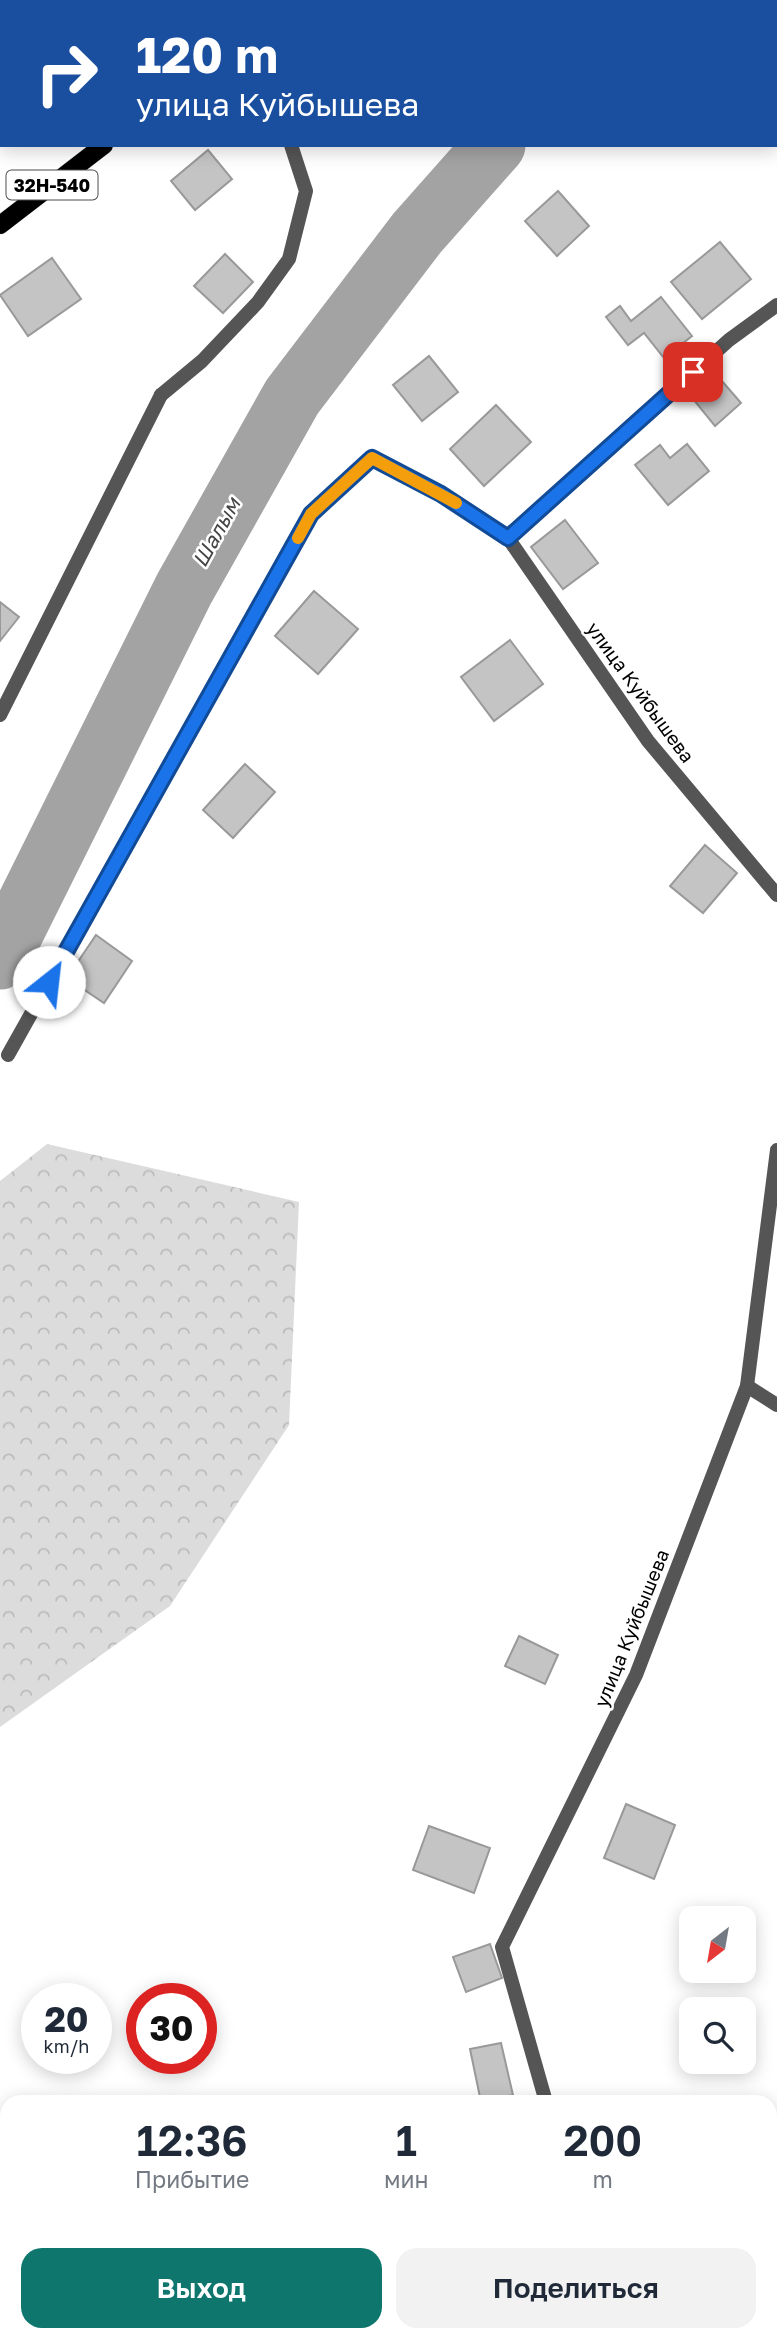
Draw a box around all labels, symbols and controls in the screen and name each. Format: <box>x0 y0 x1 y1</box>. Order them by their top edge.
text: 120 m <box>136 25 278 84</box>
icon: right <box>21 28 112 119</box>
text: улица Куйбышева <box>136 85 419 123</box>
road number: 32Н-540 <box>7 170 98 200</box>
pin <box>663 342 723 402</box>
icon: arrive <box>674 353 712 391</box>
water label: Шалым <box>186 491 246 571</box>
street label: улица Куйбышева <box>582 617 700 767</box>
position arrow <box>12 945 86 1019</box>
street label: улица Куйбышева <box>589 1546 673 1710</box>
north arrow <box>679 1906 756 1983</box>
map controls <box>679 1906 756 2074</box>
speed limit sign: 30 <box>126 1983 217 2074</box>
button: search <box>679 1997 756 2074</box>
text: 20 <box>44 1998 89 2040</box>
text: km/h <box>44 2035 89 2057</box>
text: 12:36 <box>137 2115 247 2165</box>
text: 1 <box>396 2115 417 2165</box>
text: 200 <box>563 2115 642 2165</box>
text: Прибытие <box>135 2165 249 2193</box>
text: мин <box>384 2165 429 2193</box>
text: m <box>593 2165 613 2193</box>
button: Выход <box>21 2248 382 2328</box>
button: Поделиться <box>396 2248 756 2328</box>

